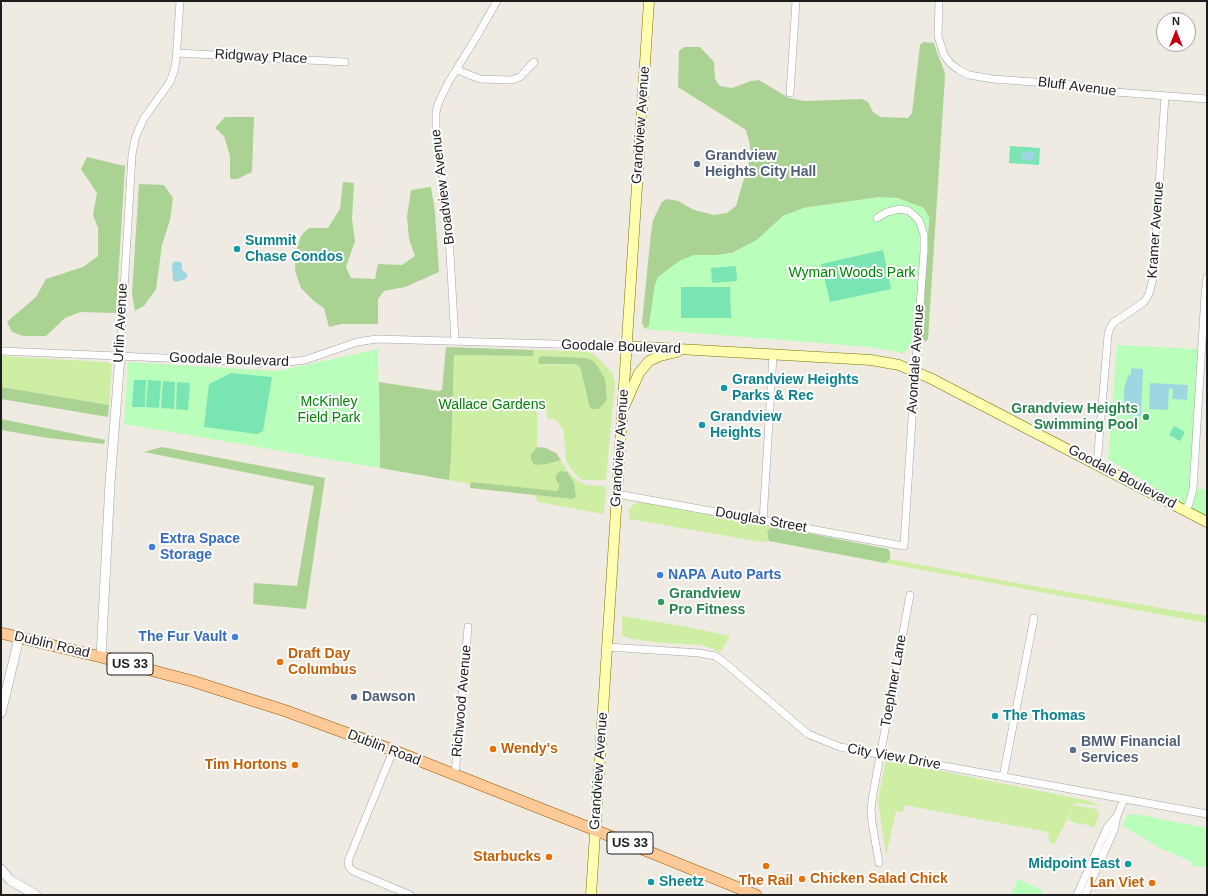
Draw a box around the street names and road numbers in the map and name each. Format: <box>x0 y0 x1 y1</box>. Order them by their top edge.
street label: Ridgway Place <box>214 46 308 68</box>
street label: Grandview Avenue <box>629 66 653 184</box>
street label: Bluff Avenue <box>1037 74 1117 100</box>
street label: Broadview Avenue <box>428 128 458 246</box>
street label: Kramer Avenue <box>1144 181 1168 279</box>
street label: Urlin Avenue <box>111 283 131 363</box>
street label: Avondale Avenue <box>904 304 928 414</box>
street label: Goodale Boulevard <box>561 337 681 357</box>
street label: Goodale Boulevard <box>169 350 289 370</box>
street label: Grandview Avenue <box>608 389 632 507</box>
street label: Goodale Boulevard <box>1065 441 1179 513</box>
street label: Douglas Street <box>714 504 808 536</box>
street label: Dublin Road <box>13 628 91 662</box>
street label: Toephner Lane <box>878 634 910 728</box>
street label: Richwood Avenue <box>449 644 475 758</box>
road number: US 33 <box>107 653 153 675</box>
street label: Grandview Avenue <box>587 712 611 830</box>
street label: Dublin Road <box>345 726 423 770</box>
street label: City View Drive <box>846 741 942 773</box>
road number: US 33 <box>607 832 653 854</box>

